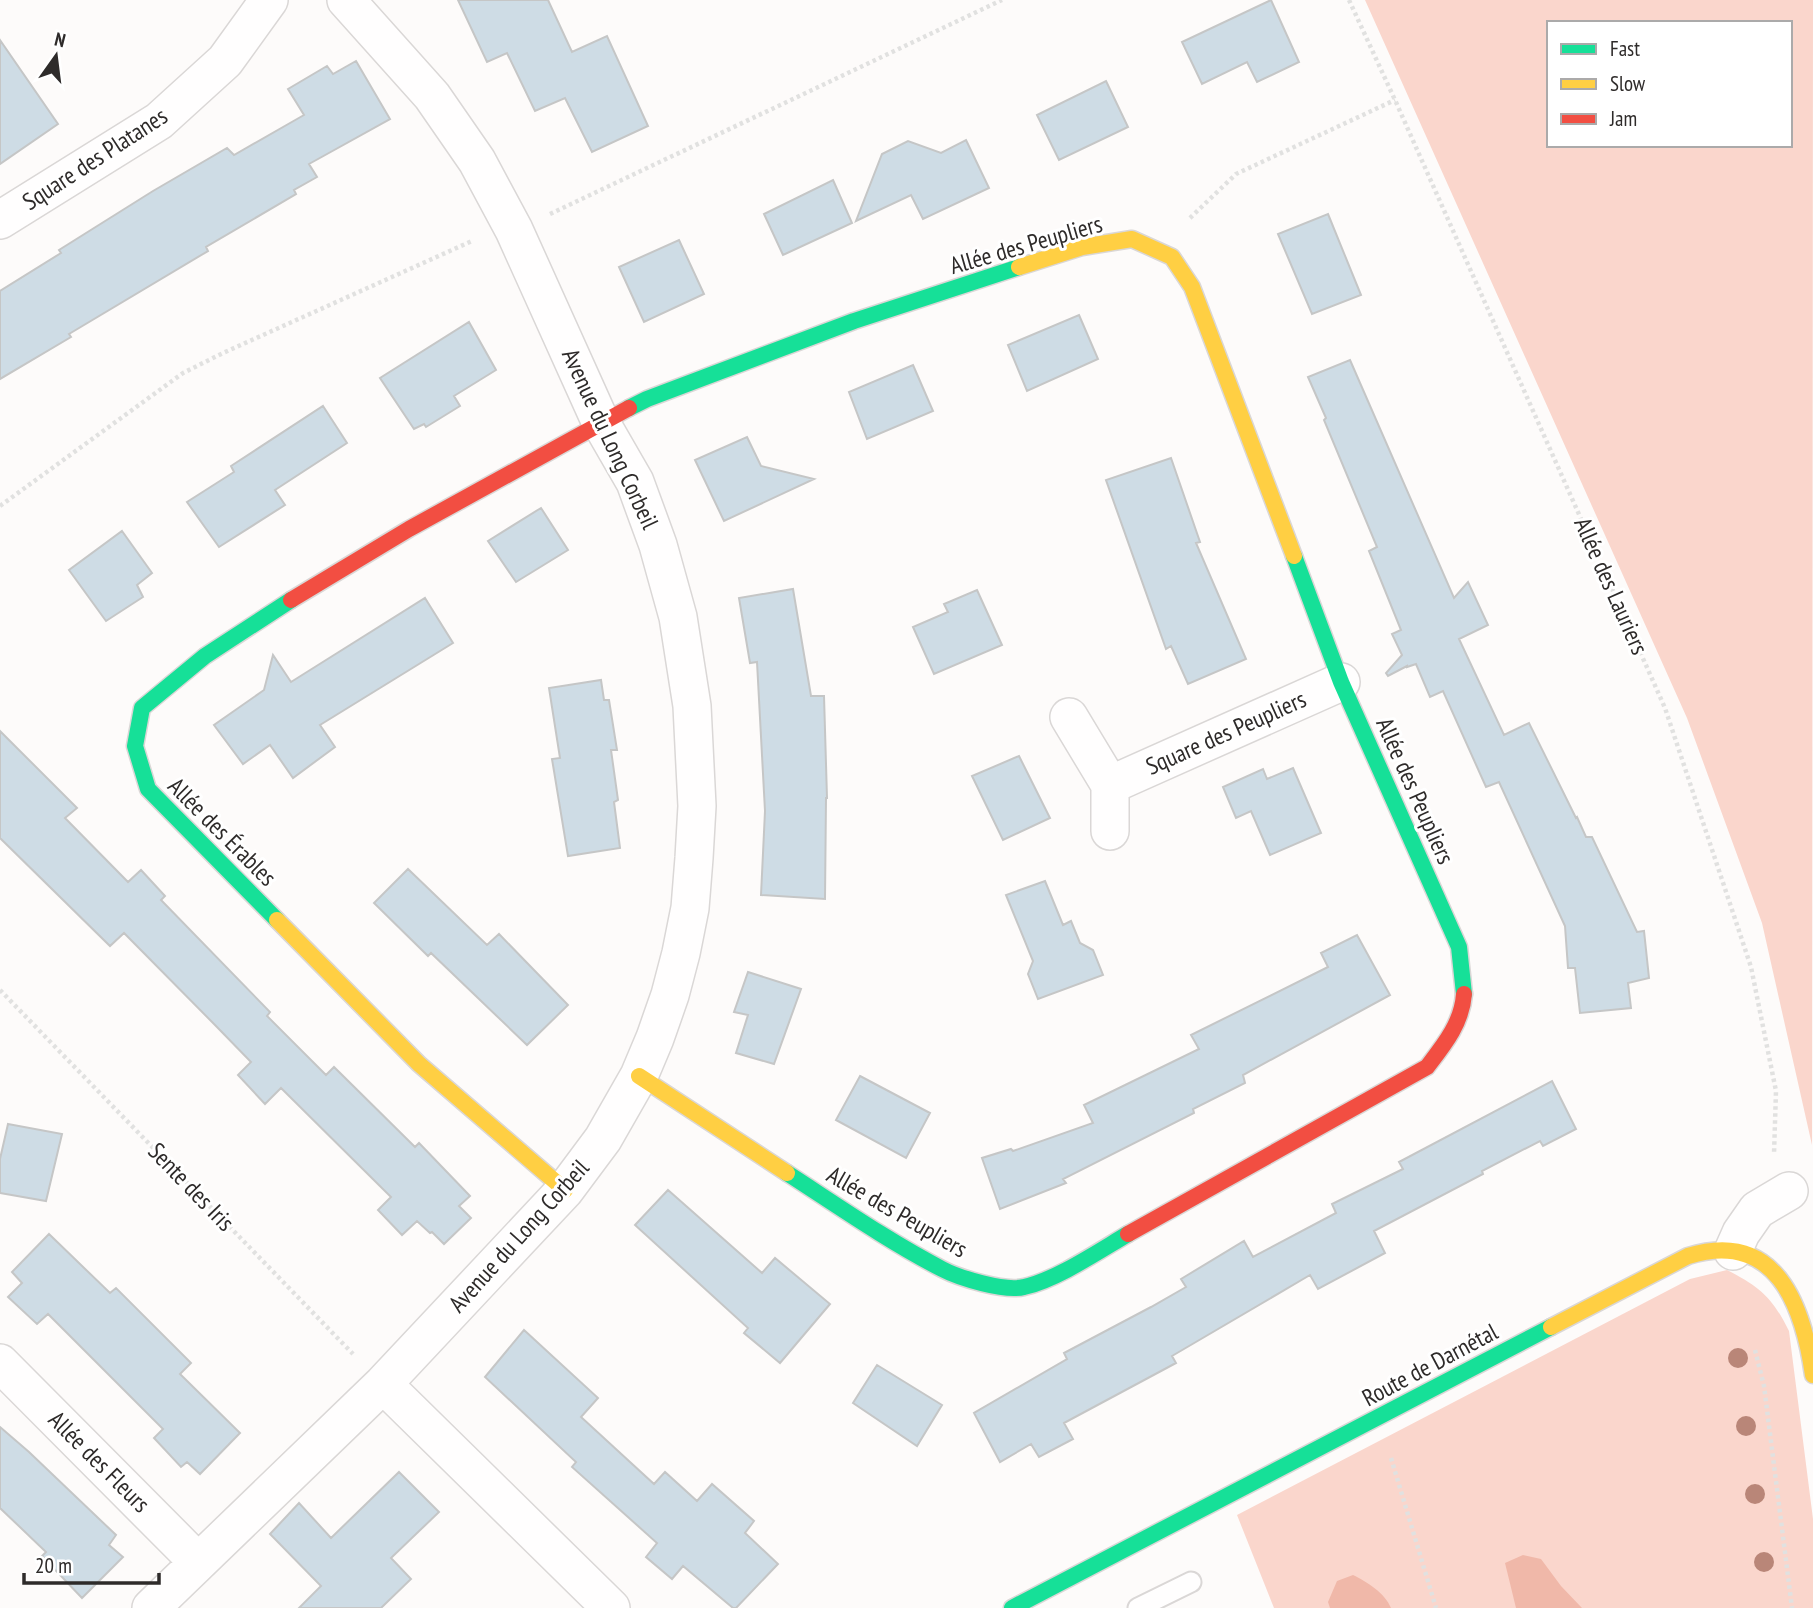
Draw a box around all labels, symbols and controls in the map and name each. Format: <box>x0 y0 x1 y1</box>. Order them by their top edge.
north arrow <box>21 21 91 91</box>
legend <box>1547 21 1792 147</box>
text: N <box>52 27 68 52</box>
text: Fast <box>1610 35 1640 62</box>
text: Slow <box>1610 70 1646 97</box>
street label: Square des Platanes <box>16 100 173 217</box>
text: Jam <box>1609 105 1637 132</box>
street label: Allée des Peupliers <box>946 208 1106 281</box>
street label: Avenue du Long Corbeil <box>555 344 666 534</box>
street label: Allée des Lauriers <box>1567 512 1655 659</box>
street label: Square des Peupliers <box>1141 683 1311 782</box>
street label: Allée des Peupliers <box>1369 713 1462 869</box>
street label: Allée des Érables <box>161 771 283 893</box>
street label: Sente des Iris <box>142 1136 241 1237</box>
street label: Avenue du Long Corbeil <box>442 1152 596 1319</box>
street label: Allée des Peupliers <box>821 1159 973 1264</box>
street label: Route de Darnétal <box>1357 1316 1503 1413</box>
street label: Allée des Fleurs <box>42 1404 157 1519</box>
scale bar <box>24 1542 159 1586</box>
text: 20 m <box>35 1552 72 1579</box>

